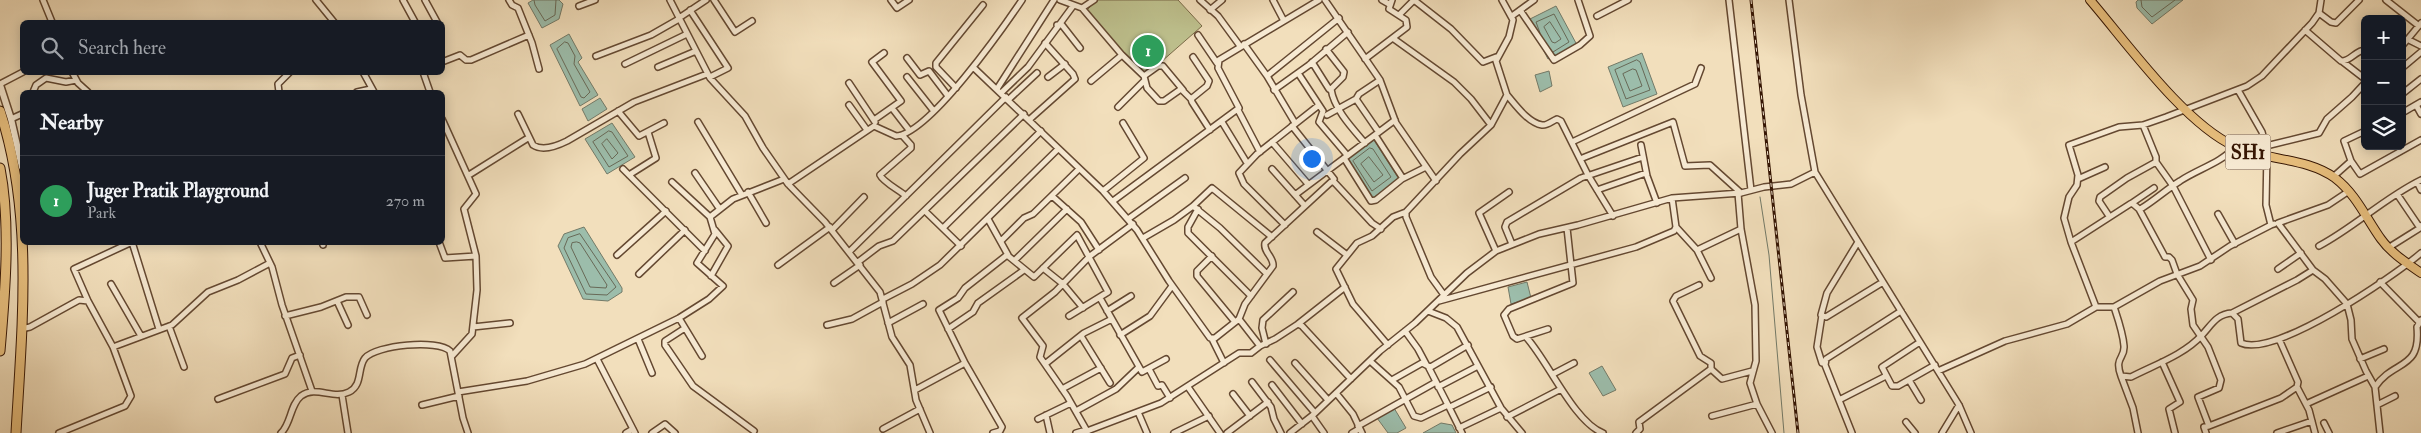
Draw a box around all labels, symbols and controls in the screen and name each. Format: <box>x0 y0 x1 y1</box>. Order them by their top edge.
map controls <box>2361 15 2406 150</box>
button: + <box>2361 15 2406 60</box>
search box <box>20 20 445 75</box>
pin: 1 <box>1132 32 1164 70</box>
icon: search <box>38 34 66 62</box>
text: Search here <box>78 36 166 60</box>
button: − <box>2361 60 2406 105</box>
button: layers <box>2361 105 2406 150</box>
text: Nearby <box>40 109 103 136</box>
road number: SH1 <box>2226 134 2270 170</box>
your location <box>1299 146 1325 172</box>
text: Juger Pratik Playground <box>87 179 269 203</box>
text: 1 <box>53 191 59 211</box>
text: 270 m <box>386 191 425 211</box>
text: Park <box>87 203 116 223</box>

